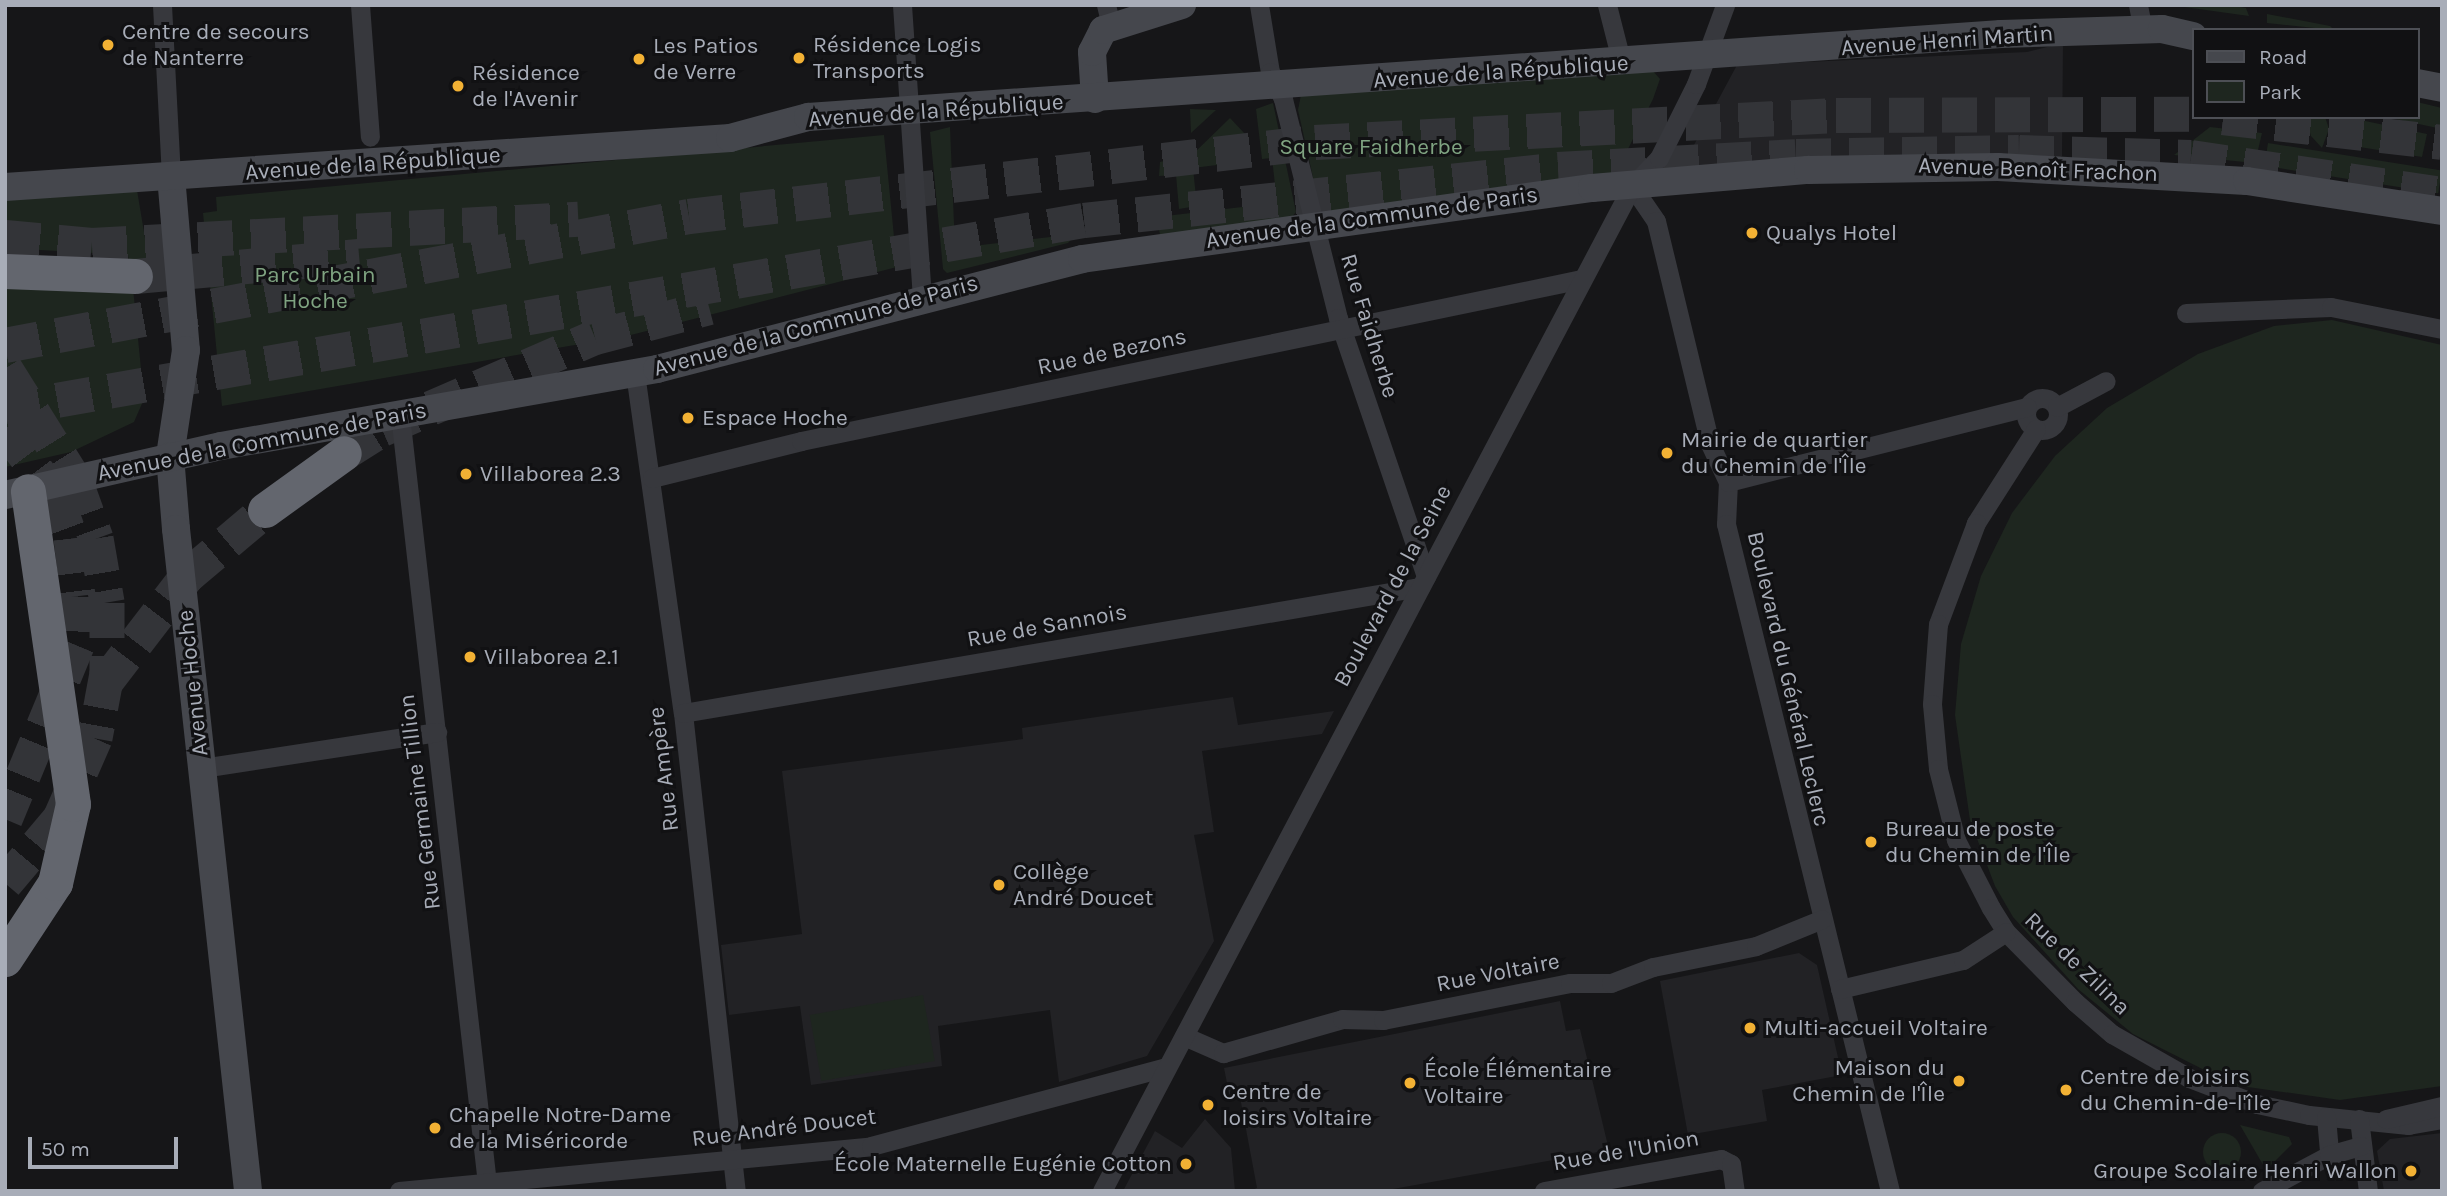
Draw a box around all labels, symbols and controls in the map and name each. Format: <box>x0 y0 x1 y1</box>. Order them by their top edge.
place label: Centre de secours de Nanterre <box>122 18 310 72</box>
street label: Avenue Henri Martin <box>1840 20 2054 62</box>
legend <box>2192 28 2419 119</box>
place label: Résidence Logis Transports <box>813 31 982 85</box>
place label: Les Patios de Verre <box>653 32 759 86</box>
marker: Centre de secours de Nanterre <box>100 37 116 53</box>
text: Road <box>2259 45 2307 69</box>
street label: Avenue de la République <box>1372 49 1630 95</box>
marker: Résidence Logis Transports <box>791 50 807 66</box>
marker: Les Patios de Verre <box>631 51 647 67</box>
place label: Résidence de l'Avenir <box>472 59 580 113</box>
marker: Résidence de l'Avenir <box>450 78 466 94</box>
text: Park <box>2259 80 2302 104</box>
street label: Avenue de la République <box>807 88 1065 134</box>
park label: Square Faidherbe <box>1279 133 1463 161</box>
street label: Avenue de la République <box>244 141 502 187</box>
street label: Avenue Benoît Frachon <box>1918 152 2158 188</box>
street label: Avenue de la Commune de Paris <box>1204 181 1540 255</box>
place label: Qualys Hotel <box>1766 219 1897 247</box>
marker: Qualys Hotel <box>1744 225 1760 241</box>
street label: Rue Faidherbe <box>1334 251 1404 401</box>
park label: Parc Urbain Hoche <box>254 261 376 315</box>
street label: Avenue de la Commune de Paris <box>651 269 981 383</box>
street label: Rue de Bezons <box>1035 323 1189 381</box>
street label: Avenue de la Commune de Paris <box>95 396 429 488</box>
place label: Espace Hoche <box>702 404 848 432</box>
marker: Espace Hoche <box>680 410 696 426</box>
place label: Mairie de quartier du Chemin de l'Île <box>1681 426 1867 480</box>
marker: Mairie de quartier du Chemin de l'Île <box>1659 445 1675 461</box>
place label: Villaborea 2.3 <box>480 460 621 488</box>
marker: Villaborea 2.3 <box>458 466 474 482</box>
street label: Boulevard de la Seine <box>1328 480 1458 692</box>
street label: Boulevard du Général Leclerc <box>1741 529 1835 829</box>
street label: Rue de Sannois <box>965 598 1129 654</box>
street label: Avenue Hoche <box>172 609 214 757</box>
place label: Villaborea 2.1 <box>484 643 619 671</box>
marker: Villaborea 2.1 <box>462 649 478 665</box>
street label: Rue Germaine Tillion <box>393 693 447 911</box>
street label: Rue Ampère <box>643 705 685 833</box>
place label: Bureau de poste du Chemin de l'Île <box>1885 815 2071 869</box>
marker: Bureau de poste du Chemin de l'Île <box>1863 834 1879 850</box>
place label: Collège André Doucet <box>1013 858 1153 912</box>
marker: Collège André Doucet <box>991 877 1007 893</box>
street label: Rue de Zilina <box>2018 907 2136 1021</box>
street label: Rue Voltaire <box>1434 948 1562 998</box>
place label: Multi-accueil Voltaire <box>1764 1014 1988 1042</box>
marker: Multi-accueil Voltaire <box>1742 1020 1758 1036</box>
place label: Maison du Chemin de l'Île <box>1792 1054 1945 1108</box>
place label: École Élémentaire Voltaire <box>1424 1056 1612 1110</box>
place label: Centre de loisirs du Chemin-de-l'île <box>2080 1063 2271 1117</box>
marker: Maison du Chemin de l'Île <box>1951 1073 1967 1089</box>
marker: École Élémentaire Voltaire <box>1402 1075 1418 1091</box>
place label: Centre de loisirs Voltaire <box>1222 1078 1372 1132</box>
marker: Centre de loisirs du Chemin-de-l'île <box>2058 1082 2074 1098</box>
marker: Centre de loisirs Voltaire <box>1200 1097 1216 1113</box>
place label: Chapelle Notre-Dame de la Miséricorde <box>449 1101 671 1155</box>
street label: Rue André Doucet <box>690 1103 878 1153</box>
marker: Chapelle Notre-Dame de la Miséricorde <box>427 1120 443 1136</box>
scale bar <box>32 1122 182 1166</box>
street label: Rue de l'Union <box>1551 1125 1701 1177</box>
text: 50 m <box>41 1137 90 1161</box>
place label: École Maternelle Eugénie Cotton <box>834 1150 1172 1178</box>
marker: École Maternelle Eugénie Cotton <box>1178 1156 1194 1172</box>
place label: Groupe Scolaire Henri Wallon <box>2093 1157 2397 1185</box>
marker: Groupe Scolaire Henri Wallon <box>2403 1163 2419 1179</box>

